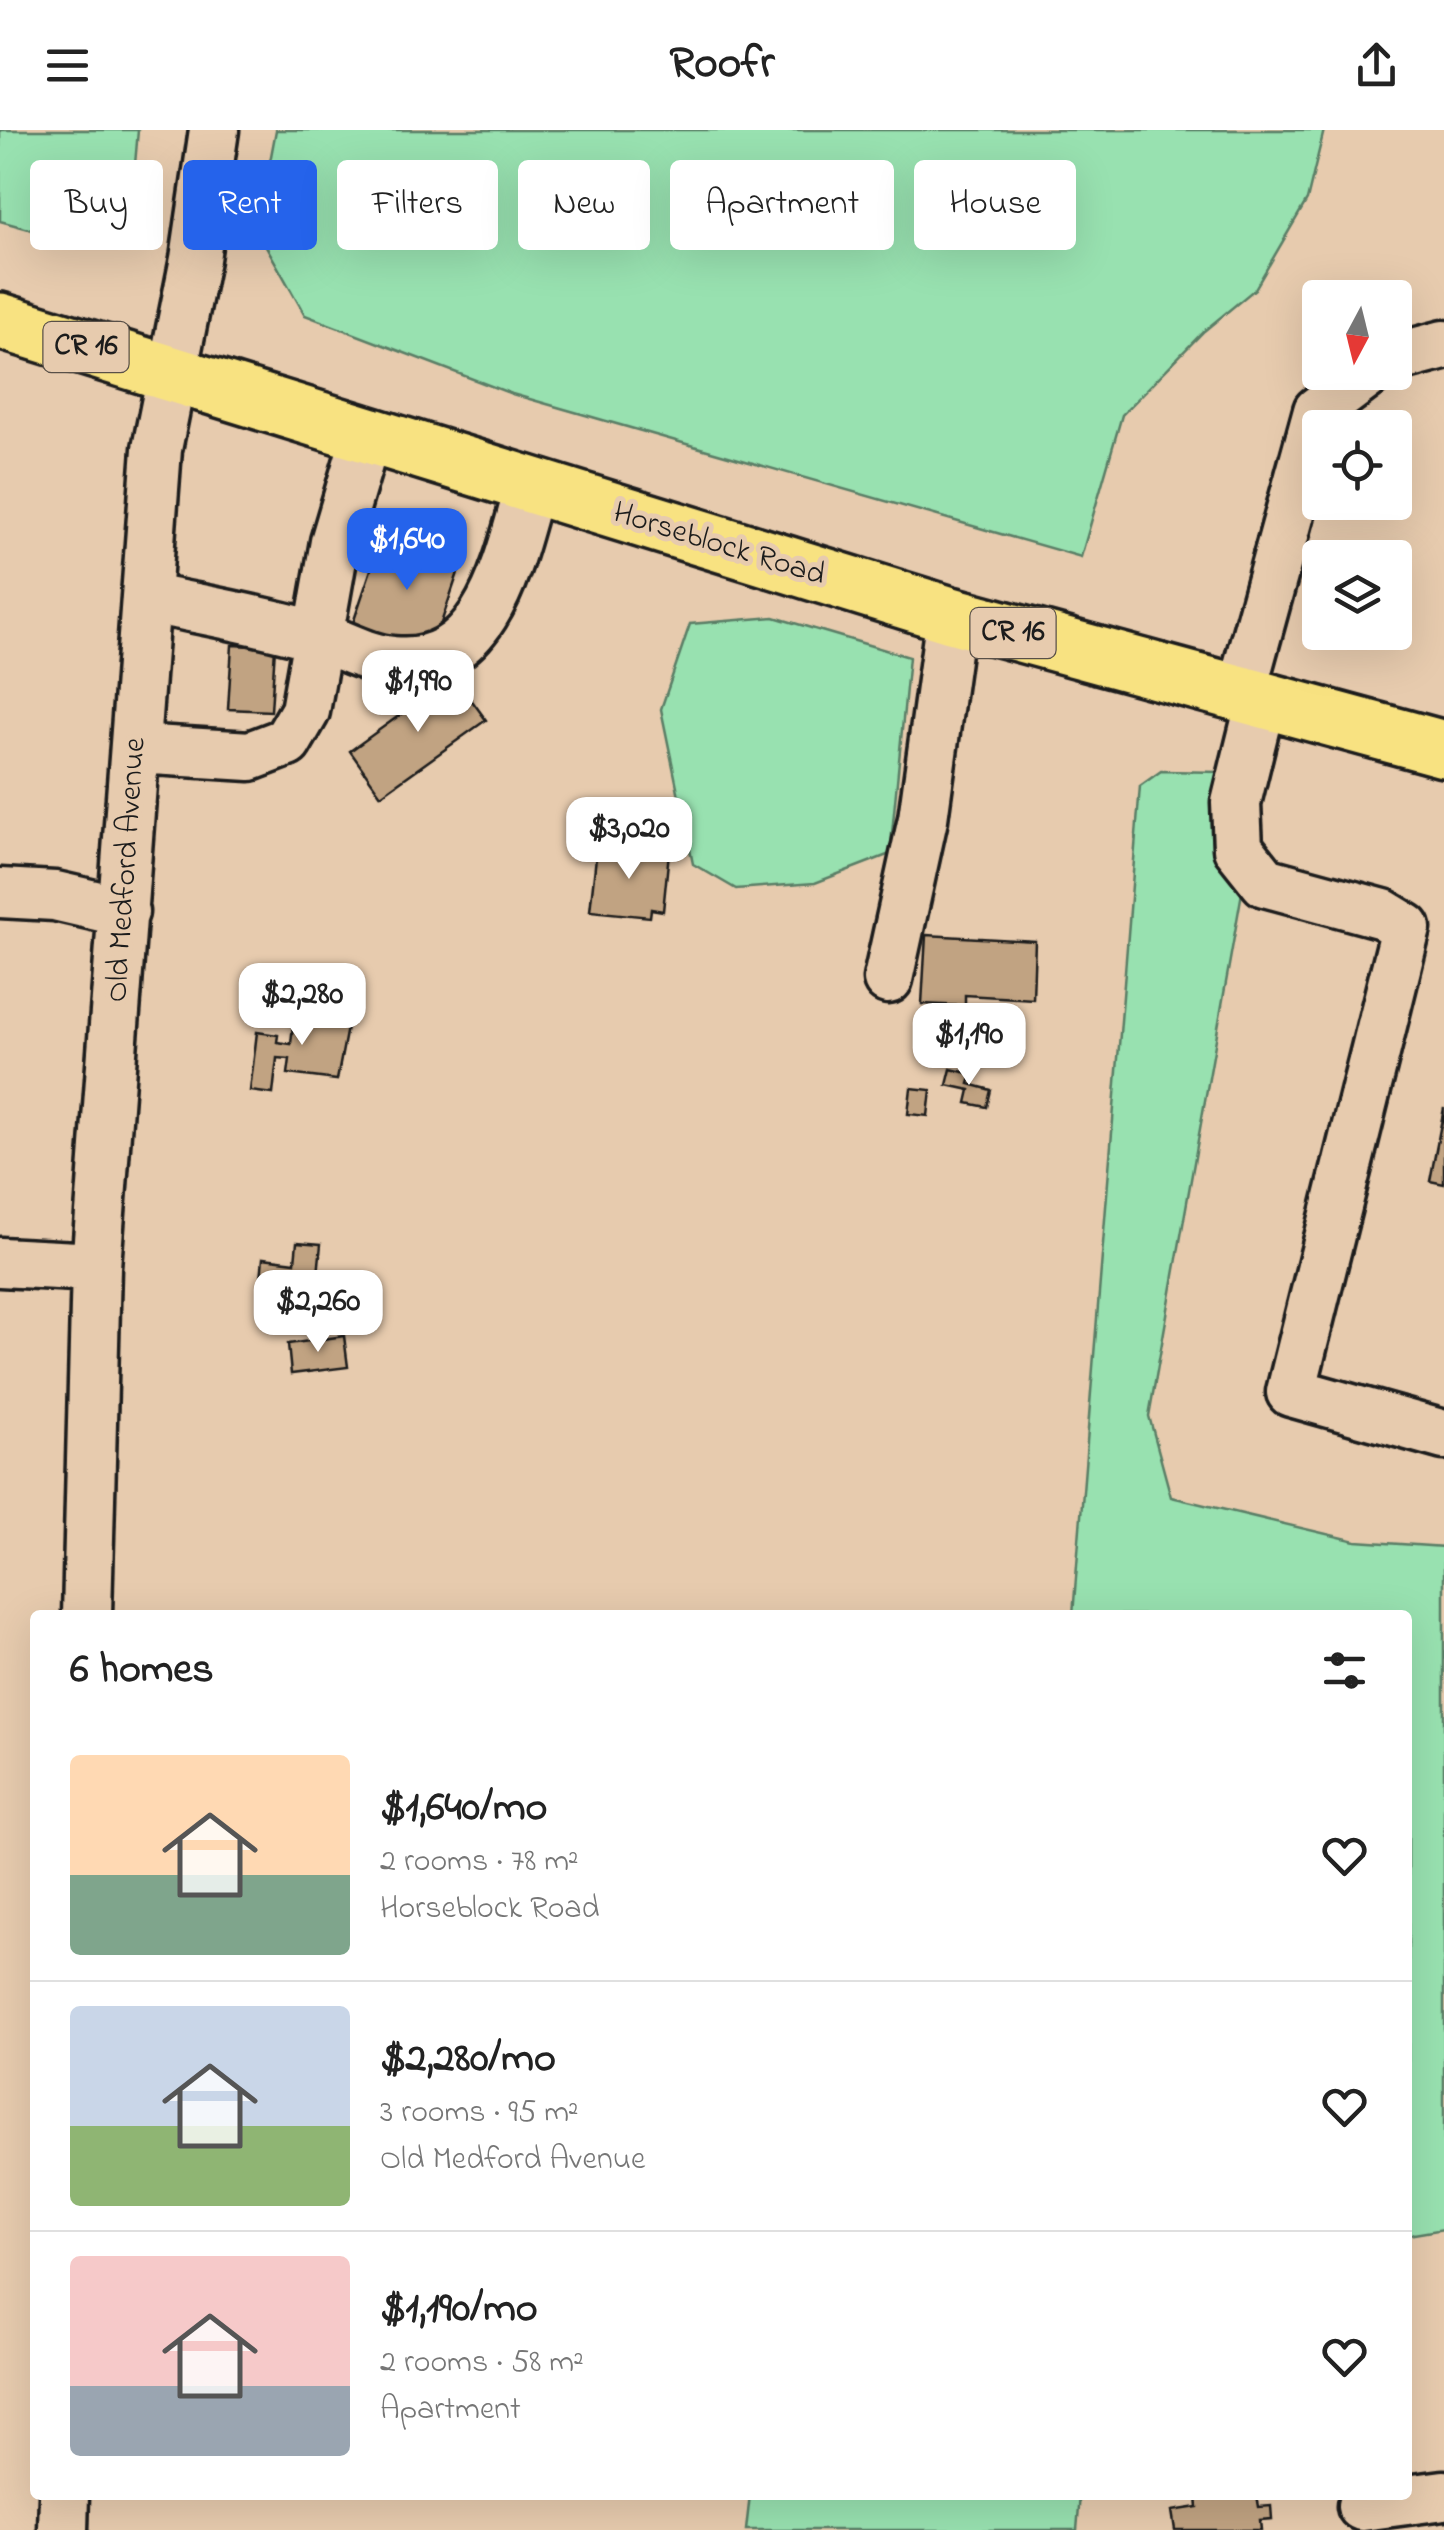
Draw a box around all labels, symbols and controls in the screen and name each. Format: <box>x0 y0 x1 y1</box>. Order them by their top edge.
text: Roofr <box>669 32 775 98</box>
icon: menu <box>40 38 95 93</box>
icon: share <box>1349 38 1404 93</box>
chip: Buy <box>30 160 163 250</box>
chip: Rent <box>183 160 317 250</box>
chip: Filters <box>337 160 498 250</box>
chip: New <box>518 160 650 250</box>
chip: Apartment <box>670 160 894 250</box>
chip: House <box>914 160 1076 250</box>
north arrow <box>1302 280 1412 390</box>
map controls <box>1302 280 1412 650</box>
road number: CR 16 <box>44 322 128 372</box>
button: locate <box>1302 410 1412 520</box>
street label: Horseblock Road <box>607 490 831 600</box>
pin: $1,640 <box>326 508 488 593</box>
text: $1,640 <box>369 517 445 564</box>
button: layers <box>1302 540 1412 650</box>
road number: CR 16 <box>970 608 1056 658</box>
pin: $1,990 <box>337 650 499 735</box>
text: $1,990 <box>384 659 452 706</box>
street label: Old Medford Avenue <box>94 735 160 1004</box>
pin: $3,020 <box>548 797 710 882</box>
text: $3,020 <box>588 806 670 853</box>
pin: $2,280 <box>221 963 383 1048</box>
text: $2,280 <box>261 972 343 1019</box>
pin: $1,190 <box>888 1003 1050 1088</box>
text: $1,190 <box>935 1012 1003 1059</box>
pin: $2,260 <box>237 1270 399 1355</box>
text: $2,260 <box>276 1279 360 1326</box>
text: 6 homes <box>70 1640 214 1701</box>
icon: filters <box>1317 1643 1372 1698</box>
text: $1,640/mo <box>380 1778 547 1839</box>
icon: home <box>150 1795 270 1915</box>
icon: heart <box>1317 1828 1372 1883</box>
text: 2 rooms · 78 m² <box>380 1839 579 1886</box>
text: Horseblock Road <box>380 1886 600 1933</box>
text: $2,280/mo <box>380 2029 556 2090</box>
icon: home <box>150 2046 270 2166</box>
icon: heart <box>1317 2079 1372 2134</box>
text: 3 rooms · 95 m² <box>380 2090 579 2137</box>
text: Old Medford Avenue <box>380 2137 645 2184</box>
text: $1,190/mo <box>380 2279 538 2340</box>
icon: home <box>150 2296 270 2416</box>
icon: heart <box>1317 2329 1372 2384</box>
text: 2 rooms · 58 m² <box>380 2340 584 2387</box>
text: Apartment <box>380 2387 521 2434</box>

